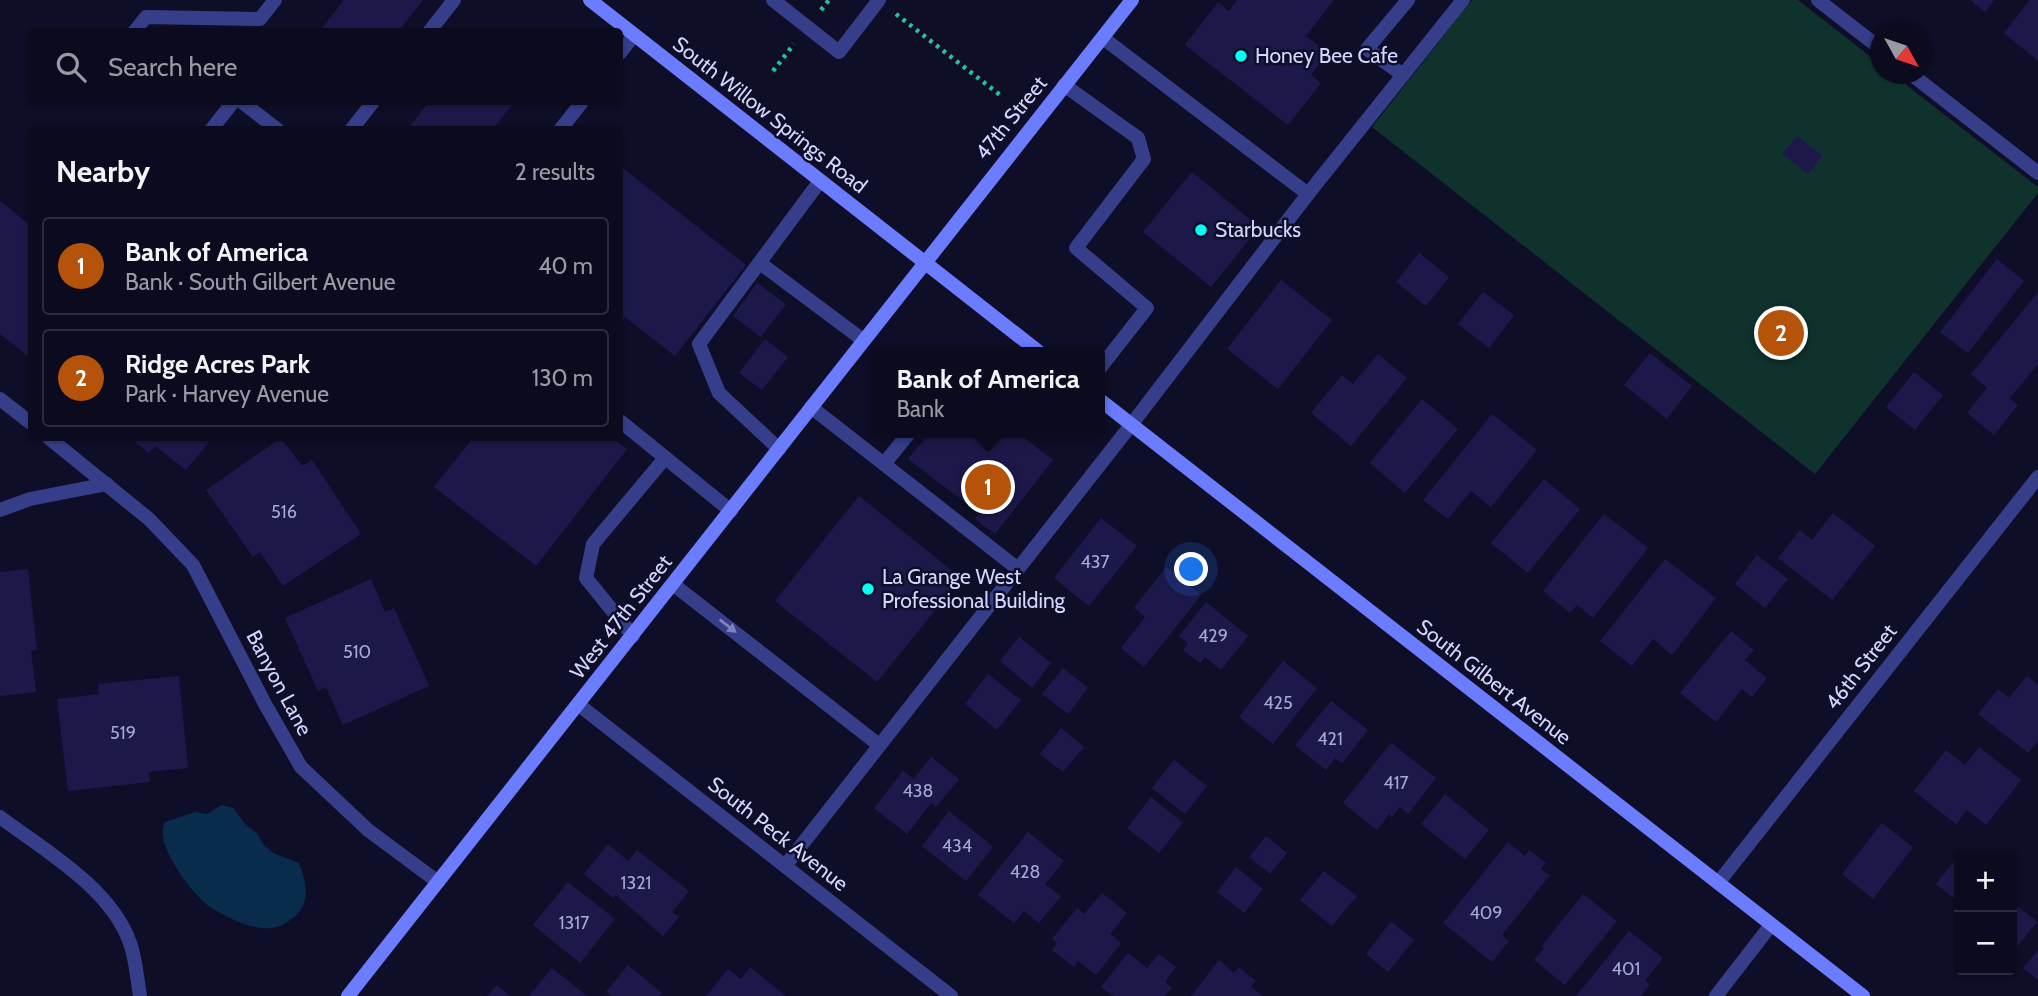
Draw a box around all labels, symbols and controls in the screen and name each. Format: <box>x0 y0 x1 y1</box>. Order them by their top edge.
north arrow <box>1870 21 1933 84</box>
search box <box>28 28 623 105</box>
street label: South Willow Springs Road <box>668 31 872 198</box>
place label: Honey Bee Cafe <box>1255 43 1398 68</box>
icon: search <box>52 48 90 86</box>
marker: Honey Bee Cafe <box>1233 48 1249 64</box>
text: Search here <box>108 51 237 83</box>
street label: 47th Street <box>969 71 1052 164</box>
text: Nearby <box>56 153 150 190</box>
text: 2 results <box>515 158 595 186</box>
place label: Starbucks <box>1215 217 1301 242</box>
marker: Starbucks <box>1193 222 1209 238</box>
text: Bank of America <box>125 236 308 268</box>
text: 1 <box>77 252 85 280</box>
text: 40 m <box>538 252 593 280</box>
text: Bank · South Gilbert Avenue <box>125 268 396 296</box>
pin: 2 <box>1758 307 1804 359</box>
popup <box>871 347 1105 438</box>
text: Ridge Acres Park <box>125 348 310 380</box>
text: Bank of America <box>896 363 1080 395</box>
text: 2 <box>75 364 87 392</box>
text: 130 m <box>532 364 593 392</box>
text: Park · Harvey Avenue <box>125 380 329 408</box>
text: Bank <box>896 395 944 423</box>
pin: 1 <box>965 461 1011 513</box>
house number: 516 <box>271 501 297 523</box>
street label: West 47th Street <box>565 550 677 684</box>
house number: 437 <box>1080 551 1110 573</box>
your location <box>1174 552 1208 586</box>
place label: La Grange West Professional Building <box>882 564 1066 613</box>
marker: La Grange West Professional Building <box>860 581 876 597</box>
street label: South Gilbert Avenue <box>1412 614 1577 750</box>
one-way arrow <box>718 619 736 634</box>
street label: 46th Street <box>1820 619 1902 714</box>
house number: 429 <box>1198 625 1228 647</box>
street label: Banyon Lane <box>241 626 318 740</box>
house number: 510 <box>343 641 371 663</box>
house number: 425 <box>1263 692 1293 714</box>
house number: 519 <box>110 722 136 744</box>
house number: 421 <box>1317 728 1343 750</box>
street label: South Peck Avenue <box>703 771 853 896</box>
house number: 417 <box>1383 772 1409 794</box>
house number: 438 <box>902 780 934 802</box>
house number: 434 <box>942 835 972 857</box>
map controls <box>1954 849 2017 975</box>
button: + <box>1954 849 2017 912</box>
house number: 428 <box>1010 861 1040 883</box>
house number: 1321 <box>621 872 651 894</box>
house number: 409 <box>1469 902 1503 924</box>
house number: 1317 <box>559 912 589 934</box>
button: − <box>1954 912 2017 975</box>
house number: 401 <box>1612 958 1640 980</box>

